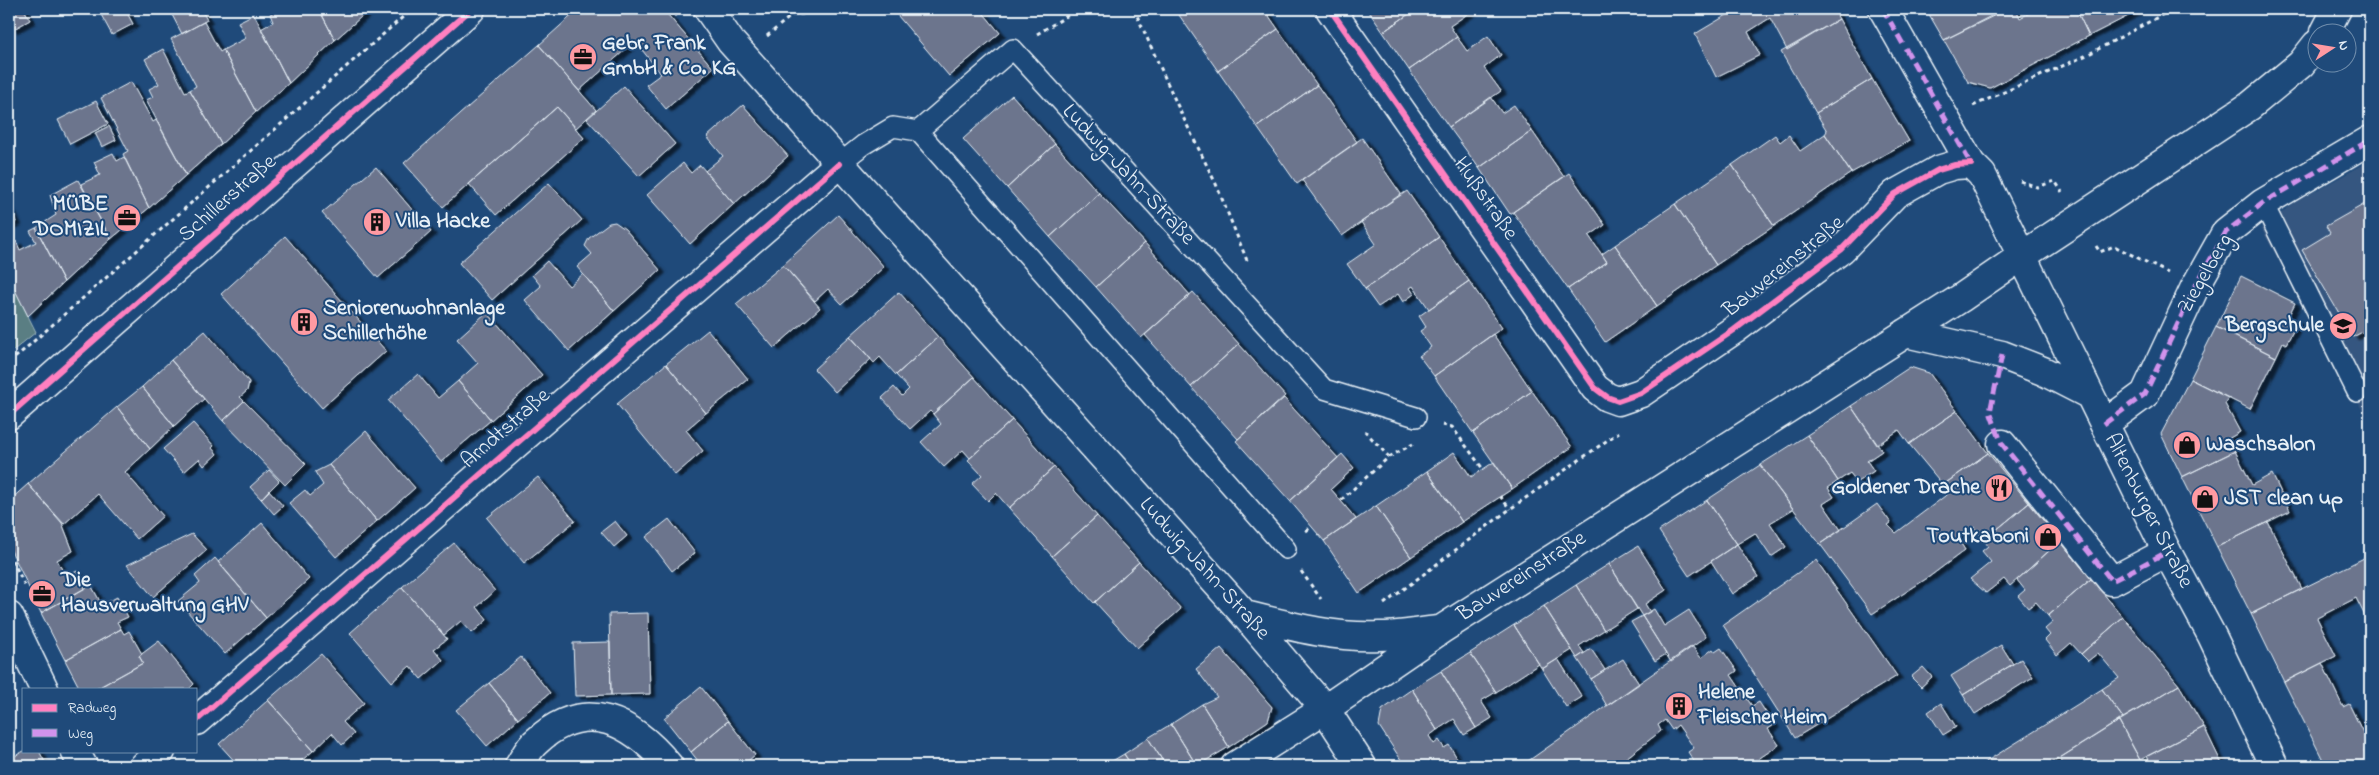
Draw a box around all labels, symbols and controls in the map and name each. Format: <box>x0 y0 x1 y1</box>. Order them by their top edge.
north arrow <box>2306 22 2356 72</box>
place label: Gebr. Frank GmbH & Co. KG <box>602 28 736 85</box>
text: N <box>2332 39 2355 52</box>
office icon: Gebr. Frank GmbH & Co. KG <box>568 42 598 72</box>
street label: Ludwig-Jahn-Straße <box>1053 97 1202 254</box>
street label: Schillerstraße <box>172 147 284 251</box>
street label: Hußstraße <box>1445 151 1526 247</box>
place label: MÜBE DOMIZIL <box>32 189 109 246</box>
office icon: MÜBE DOMIZIL <box>112 203 142 233</box>
place label: Villa Hacke <box>395 206 491 238</box>
building icon: Villa Hacke <box>362 207 392 237</box>
street label: Bauvereinstraße <box>1716 208 1852 327</box>
street label: Ziegelberg <box>2170 228 2243 321</box>
place label: Seniorenwohnanlage Schillerhöhe <box>323 293 506 350</box>
building icon: Seniorenwohnanlage Schillerhöhe <box>289 307 319 337</box>
place label: Bergschule <box>2224 310 2325 343</box>
school or university icon: Bergschule <box>2328 311 2358 341</box>
street label: Arndtstraße <box>454 381 558 477</box>
street label: Altenburger Straße <box>2094 428 2201 595</box>
place label: Waschsalon <box>2206 429 2316 461</box>
shop icon: Waschsalon <box>2172 430 2202 460</box>
place label: Goldener Drache <box>1832 472 1981 504</box>
restaurant icon: Goldener Drache <box>1984 473 2014 503</box>
place label: JST clean up <box>2224 483 2343 515</box>
shop icon: JST clean up <box>2190 484 2220 514</box>
street label: Ludwig-Jahn-Straße <box>1130 490 1277 649</box>
place label: Toutkaboni <box>1927 521 2029 553</box>
shop icon: Toutkaboni <box>2033 522 2063 552</box>
street label: Bauvereinstraße <box>1450 523 1593 631</box>
place label: Die Hausverwaltung GHV <box>60 565 249 623</box>
office icon: Die Hausverwaltung GHV <box>27 579 57 609</box>
place label: Helene Fleischer Heim <box>1697 677 1827 734</box>
legend <box>22 688 198 752</box>
building icon: Helene Fleischer Heim <box>1664 691 1694 721</box>
text: Radweg <box>68 697 116 720</box>
text: Weg <box>68 723 93 746</box>

